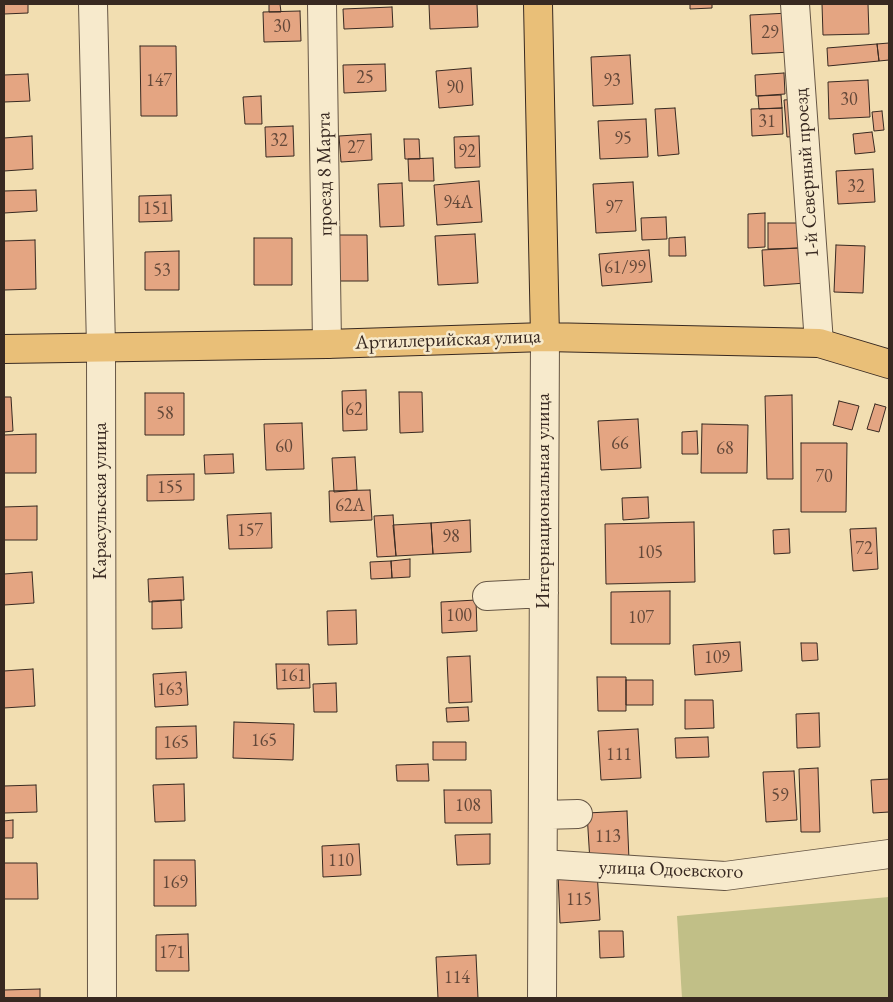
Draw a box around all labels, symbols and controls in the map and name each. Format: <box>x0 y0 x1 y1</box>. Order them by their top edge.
house number: 30 <box>273 16 291 38</box>
house number: 29 <box>761 22 779 44</box>
house number: 25 <box>356 67 374 89</box>
house number: 147 <box>146 70 172 92</box>
house number: 93 <box>603 70 621 92</box>
house number: 90 <box>446 77 464 99</box>
street label: 1-й Северный проезд <box>789 87 825 259</box>
house number: 30 <box>840 89 858 111</box>
house number: 31 <box>758 111 776 133</box>
street label: проезд 8 Марта <box>312 112 338 236</box>
house number: 95 <box>614 128 632 150</box>
house number: 32 <box>270 130 288 152</box>
house number: 27 <box>347 137 365 159</box>
house number: 92 <box>458 141 476 163</box>
house number: 32 <box>847 176 865 198</box>
house number: 94А <box>443 192 473 214</box>
house number: 97 <box>605 197 623 219</box>
house number: 151 <box>143 198 169 220</box>
house number: 61/99 <box>604 257 646 279</box>
house number: 53 <box>153 260 171 282</box>
street label: Артиллерийская улица <box>355 325 541 355</box>
street label: Интернациональная улица <box>532 393 556 609</box>
house number: 62 <box>345 399 363 421</box>
house number: 58 <box>156 403 174 425</box>
street label: Карасульская улица <box>89 422 113 580</box>
house number: 66 <box>611 433 629 455</box>
house number: 60 <box>275 436 293 458</box>
house number: 68 <box>716 438 734 460</box>
house number: 70 <box>815 466 833 488</box>
house number: 155 <box>157 477 183 499</box>
house number: 62А <box>335 495 365 517</box>
house number: 157 <box>237 520 263 542</box>
house number: 98 <box>442 526 460 548</box>
house number: 72 <box>855 538 873 560</box>
house number: 105 <box>637 542 663 564</box>
house number: 100 <box>446 605 472 627</box>
house number: 107 <box>628 607 654 629</box>
house number: 109 <box>704 647 730 669</box>
house number: 161 <box>280 665 306 687</box>
house number: 163 <box>157 679 183 701</box>
house number: 165 <box>251 730 277 752</box>
house number: 165 <box>163 732 189 754</box>
house number: 111 <box>606 744 632 766</box>
house number: 59 <box>771 785 789 807</box>
house number: 108 <box>455 795 481 817</box>
house number: 113 <box>595 826 621 848</box>
house number: 110 <box>328 850 354 872</box>
street label: улица Одоевского <box>598 855 744 885</box>
house number: 169 <box>162 872 188 894</box>
house number: 115 <box>566 889 592 911</box>
house number: 171 <box>159 942 185 964</box>
house number: 114 <box>444 967 470 989</box>

